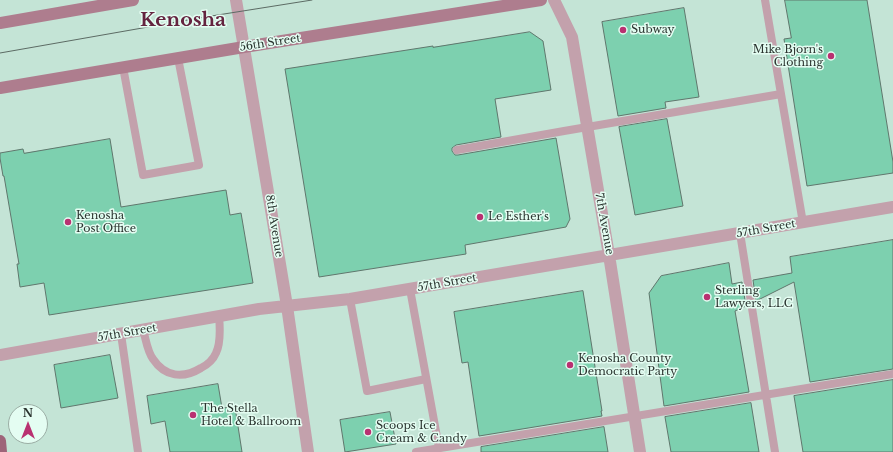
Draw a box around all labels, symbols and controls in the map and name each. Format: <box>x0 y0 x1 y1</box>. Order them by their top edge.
district label: Kenosha <box>140 10 226 32</box>
place label: Subway <box>631 23 675 37</box>
marker: Subway <box>618 25 628 35</box>
street label: 56th Street <box>239 32 301 54</box>
place label: Mike Bjorn's Clothing <box>753 43 823 69</box>
marker: Mike Bjorn's Clothing <box>826 51 836 61</box>
street label: 7th Avenue <box>592 192 616 256</box>
street label: 8th Avenue <box>263 194 285 258</box>
place label: Kenosha Post Office <box>76 209 136 235</box>
place label: Le Esther's <box>488 210 549 224</box>
marker: Le Esther's <box>475 212 485 222</box>
marker: Kenosha Post Office <box>63 217 73 227</box>
street label: 57th Street <box>735 217 797 241</box>
street label: 57th Street <box>416 271 478 295</box>
place label: Sterling Lawyers, LLC <box>715 284 793 310</box>
marker: Sterling Lawyers, LLC <box>702 292 712 302</box>
street label: 57th Street <box>96 321 158 345</box>
place label: Kenosha County Democratic Party <box>578 352 677 378</box>
marker: Kenosha County Democratic Party <box>565 360 575 370</box>
place label: The Stella Hotel & Ballroom <box>201 402 301 428</box>
north arrow <box>8 404 48 444</box>
text: N <box>23 406 33 420</box>
marker: The Stella Hotel & Ballroom <box>188 410 198 420</box>
place label: Scoops Ice Cream & Candy <box>376 419 467 445</box>
marker: Scoops Ice Cream & Candy <box>363 427 373 437</box>

